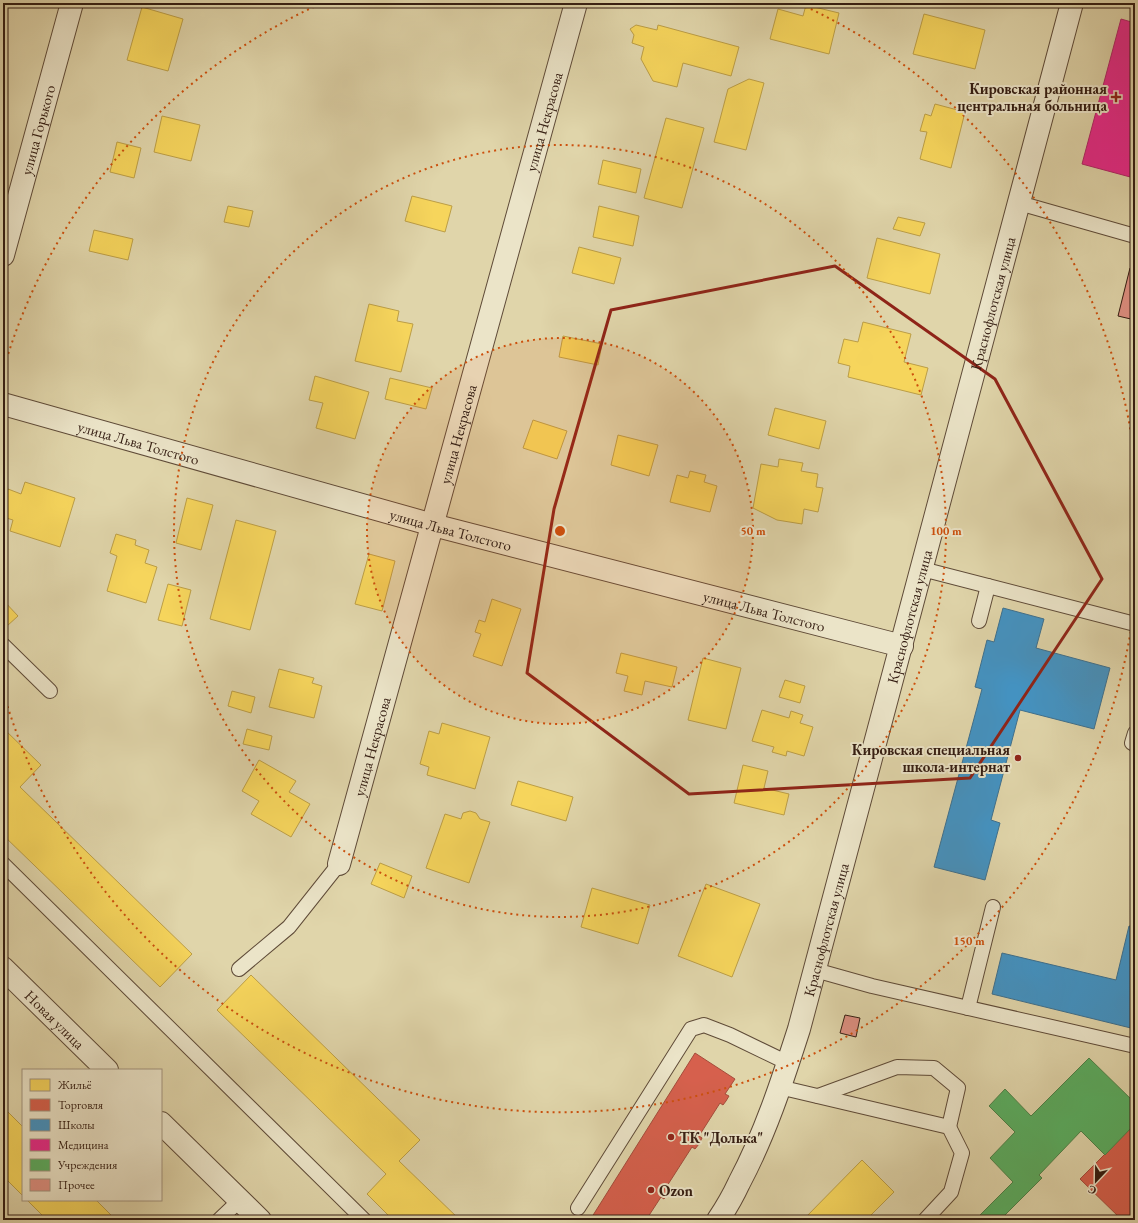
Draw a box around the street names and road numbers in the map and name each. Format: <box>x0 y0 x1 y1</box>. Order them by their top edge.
street label: улица Некрасова <box>521 70 566 173</box>
street label: улица Горького <box>16 82 59 177</box>
street label: Краснофлотская улица <box>965 234 1019 372</box>
street label: улица Некрасова <box>435 382 480 486</box>
street label: улица Льва Толстого <box>76 416 202 468</box>
street label: улица Льва Толстого <box>388 504 514 554</box>
street label: Краснофлотская улица <box>882 548 936 685</box>
street label: улица Льва Толстого <box>701 586 827 635</box>
street label: улица Некрасова <box>349 694 394 798</box>
street label: Краснофлотская улица <box>799 861 852 998</box>
street label: Новая улица <box>21 985 89 1053</box>

